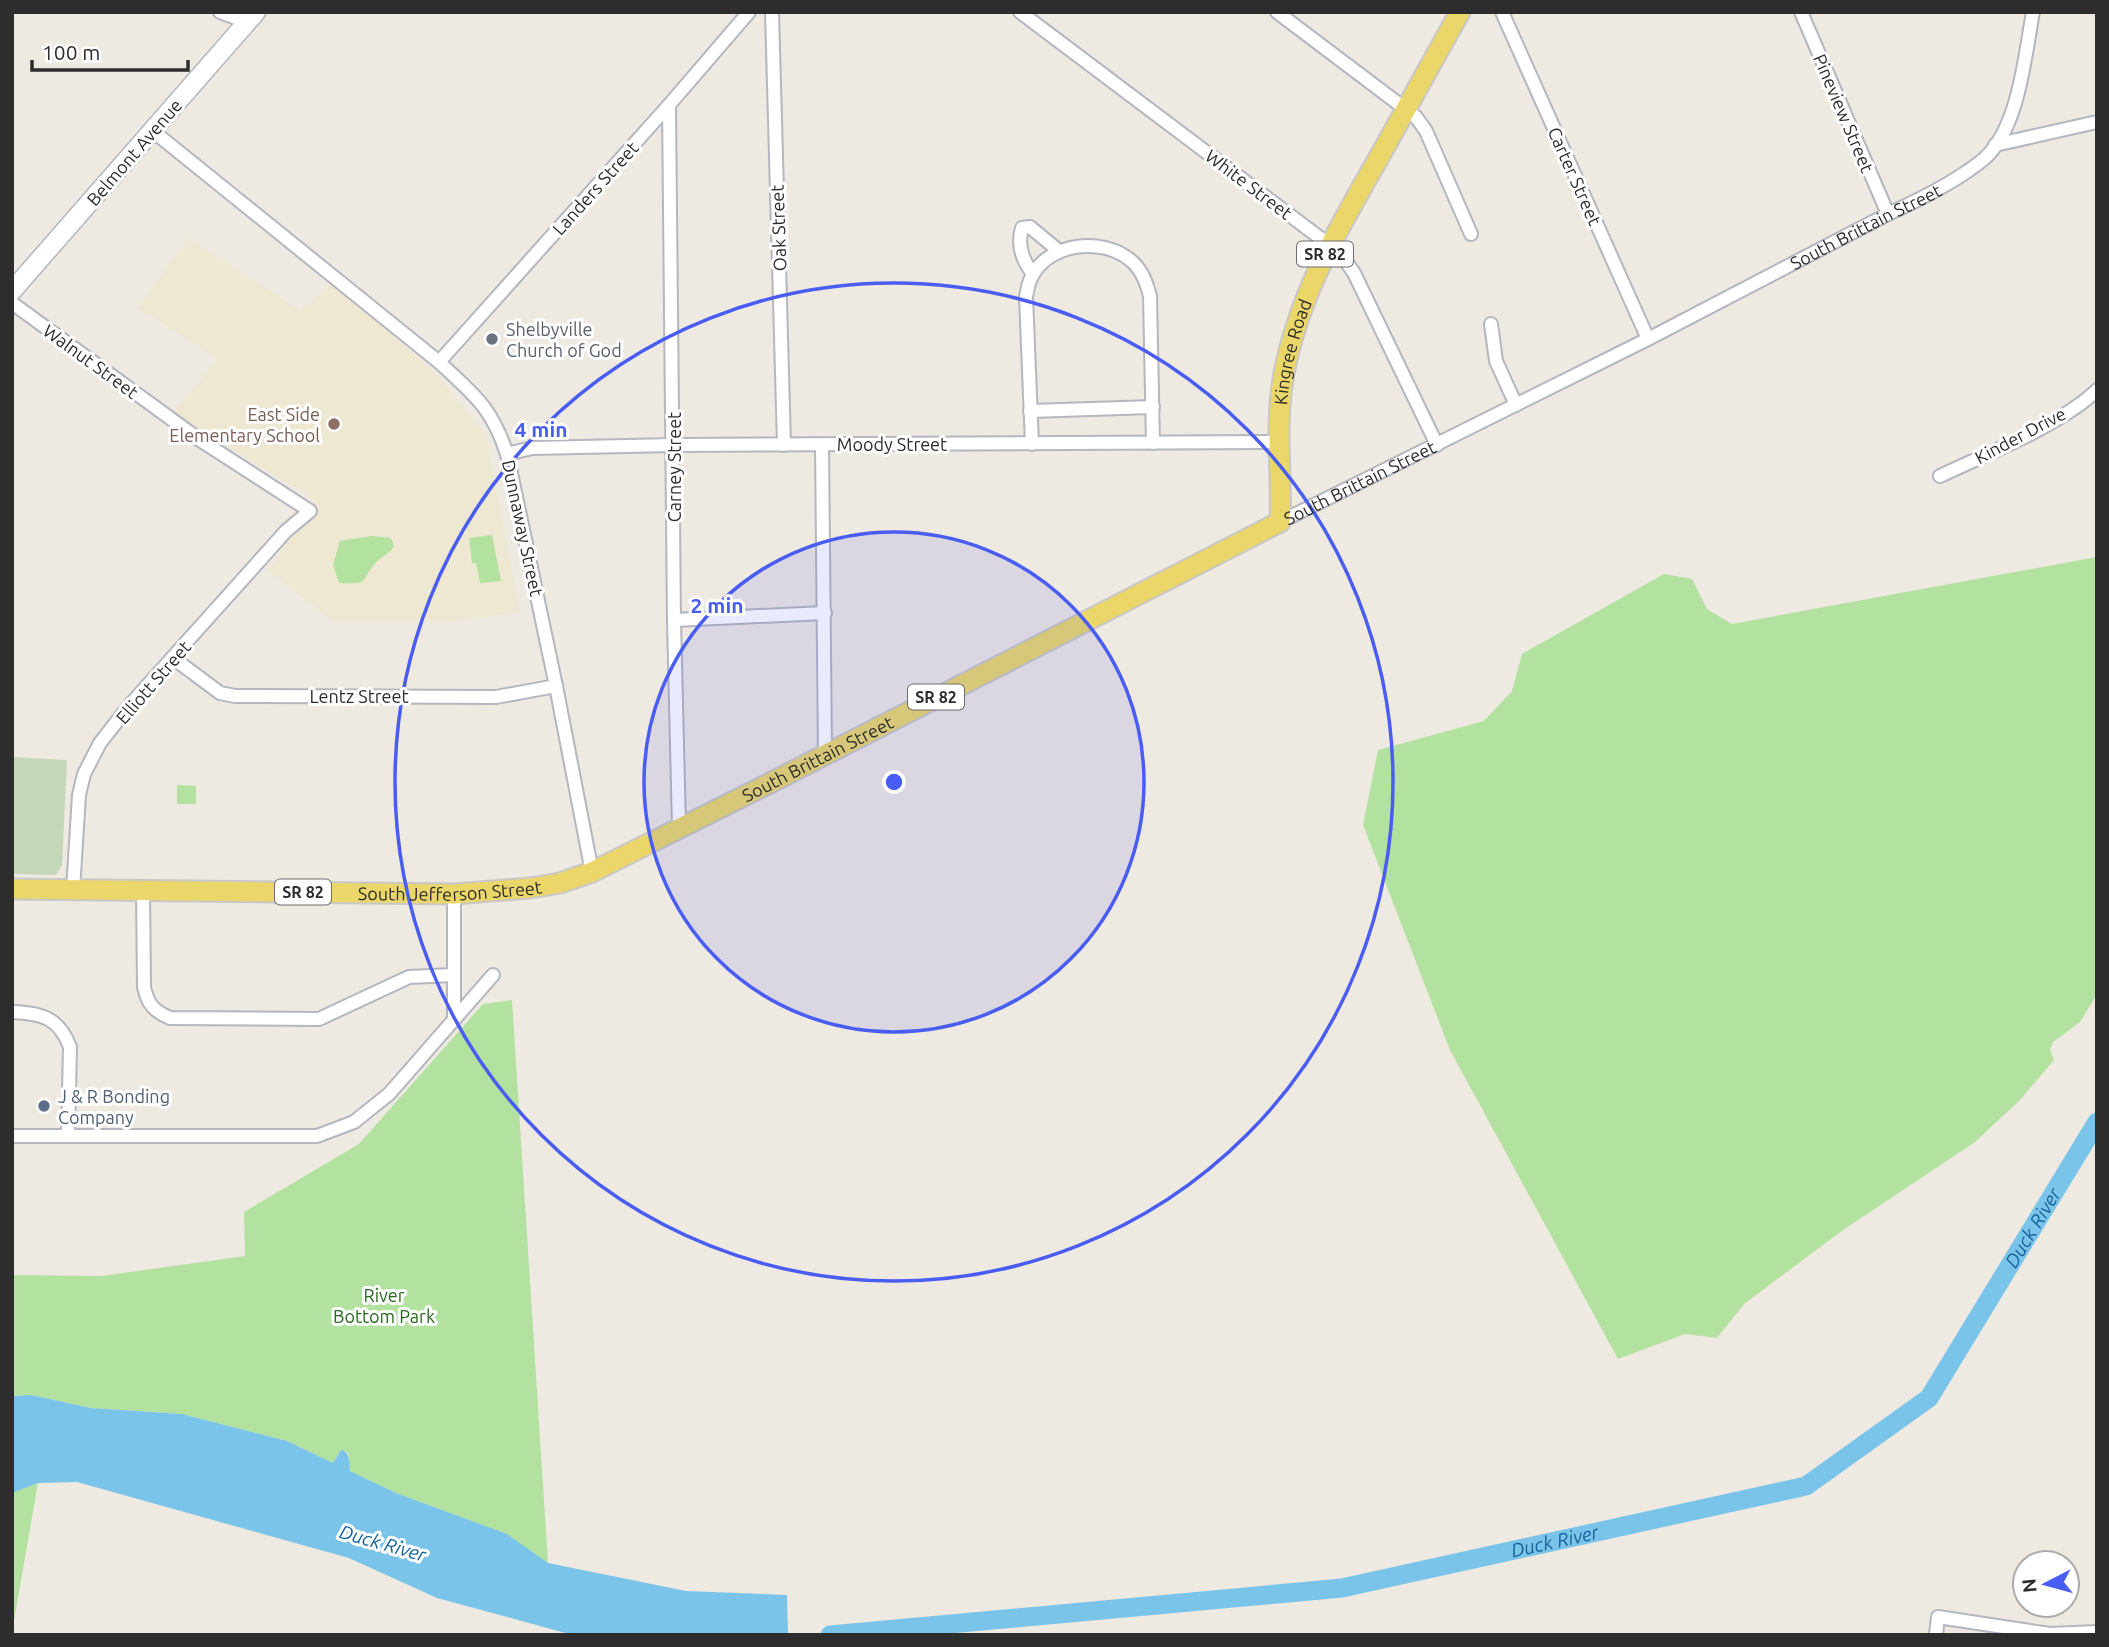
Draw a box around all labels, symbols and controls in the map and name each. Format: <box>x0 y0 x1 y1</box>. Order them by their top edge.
scale bar <box>32 28 187 72</box>
text: 100 m <box>42 40 100 64</box>
street label: Pineview Street <box>1810 51 1878 175</box>
street label: Belmont Avenue <box>82 95 186 209</box>
street label: Carter Street <box>1544 124 1606 228</box>
street label: Landers Street <box>548 137 642 239</box>
street label: White Street <box>1202 145 1296 223</box>
street label: South Brittain Street <box>1787 180 1945 273</box>
street label: Oak Street <box>766 184 790 272</box>
road number: SR 82 <box>1297 242 1353 266</box>
street label: Kingree Road <box>1270 296 1315 406</box>
place label: Shelbyville Church of God <box>506 319 622 360</box>
street label: Walnut Street <box>40 320 142 402</box>
marker: Shelbyville Church of God <box>484 331 500 347</box>
street label: Kinder Drive <box>1971 403 2069 467</box>
place label: East Side Elementary School <box>169 404 320 445</box>
street label: Carney Street <box>664 412 684 522</box>
marker: East Side Elementary School <box>326 416 342 432</box>
text: 4 min <box>514 417 568 441</box>
street label: Moody Street <box>837 434 947 454</box>
street label: South Brittain Street <box>1281 436 1439 528</box>
street label: Dunnaway Street <box>499 458 547 598</box>
text: 2 min <box>690 593 744 617</box>
street label: Elliott Street <box>112 637 194 727</box>
road number: SR 82 <box>908 684 964 710</box>
street label: Lentz Street <box>309 686 409 706</box>
street label: South Brittain Street <box>739 712 896 805</box>
centre of rings <box>882 770 906 794</box>
street label: South Jefferson Street <box>358 876 543 904</box>
road number: SR 82 <box>275 880 331 904</box>
place label: J & R Bonding Company <box>58 1086 170 1127</box>
marker: J & R Bonding Company <box>36 1098 52 1114</box>
water label: Duck River <box>2000 1183 2066 1271</box>
park label: River Bottom Park <box>333 1285 435 1326</box>
water label: Duck River <box>337 1520 429 1566</box>
water label: Duck River <box>1509 1521 1601 1562</box>
north arrow <box>2011 1549 2081 1619</box>
text: N <box>2017 1578 2041 1594</box>

